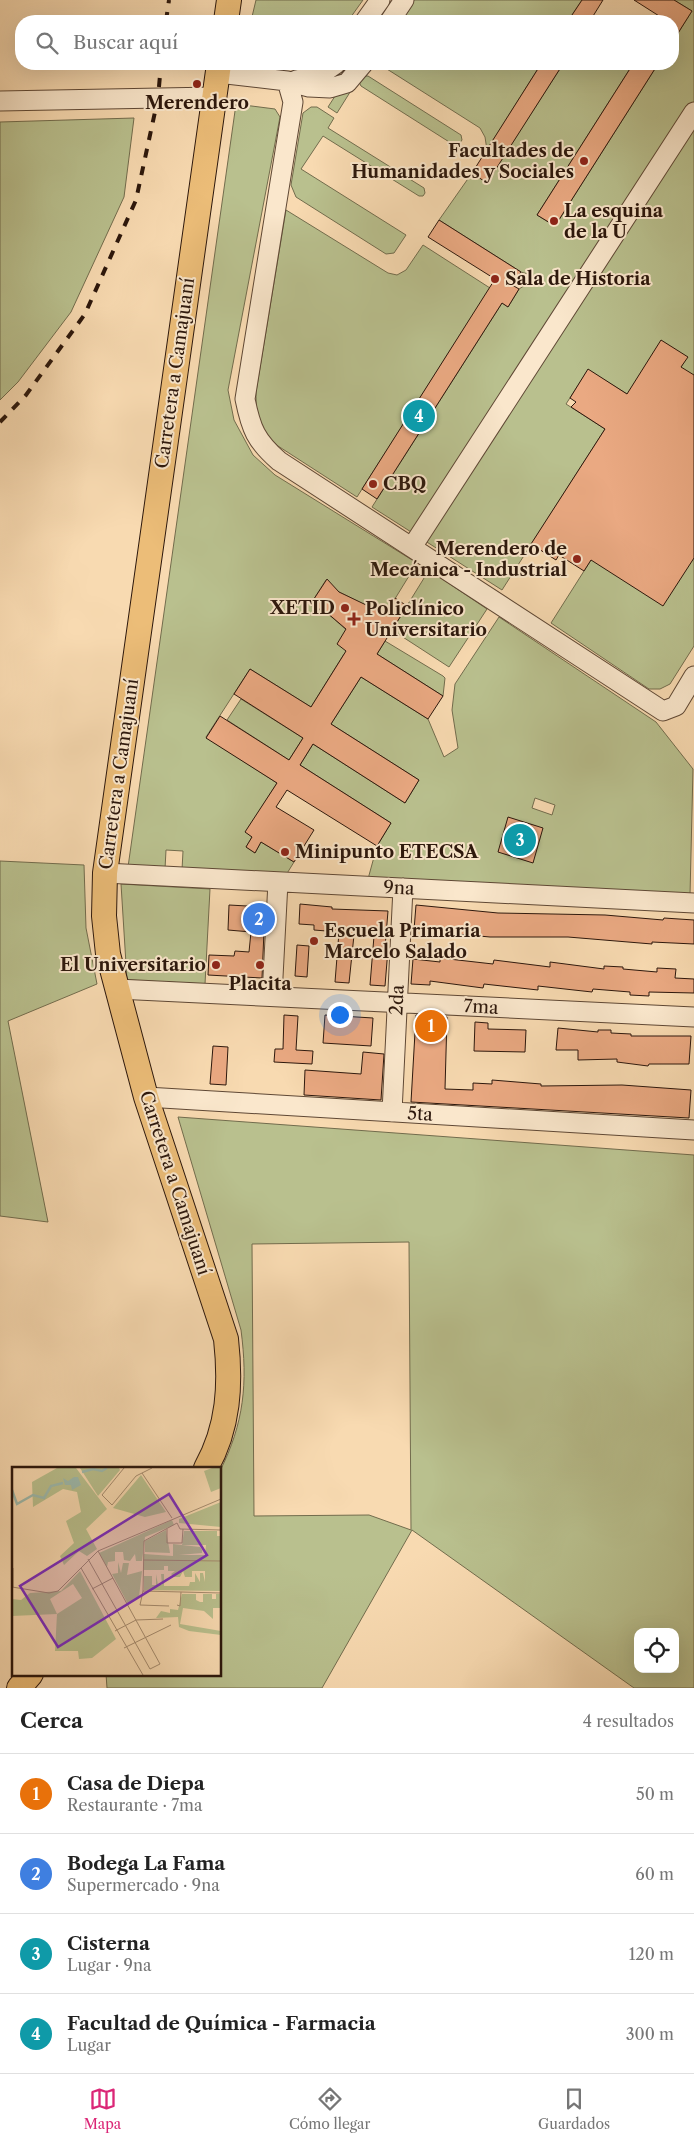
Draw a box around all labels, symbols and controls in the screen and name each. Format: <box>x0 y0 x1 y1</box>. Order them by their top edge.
search box <box>15 15 679 70</box>
icon: search <box>33 29 61 57</box>
text: Buscar aquí <box>73 31 178 54</box>
marker: Merendero <box>191 78 203 90</box>
place label: Merendero <box>145 92 249 114</box>
place label: Facultades de Humanidades y Sociales <box>351 140 574 183</box>
marker: Facultades de Humanidades y Sociales <box>578 155 590 167</box>
place label: La esquina de la U <box>564 200 664 243</box>
marker: La esquina de la U <box>548 215 560 227</box>
place label: Sala de Historia <box>505 268 651 290</box>
marker: Sala de Historia <box>489 273 501 285</box>
street label: Carretera a Camajuaní <box>151 276 199 470</box>
pin: 4 <box>403 397 435 435</box>
place label: CBQ <box>383 473 427 495</box>
marker: CBQ <box>367 478 379 490</box>
place label: Merendero de Mecánica - Industrial <box>370 538 567 581</box>
marker: Merendero de Mecánica - Industrial <box>571 553 583 565</box>
place label: XETID <box>269 597 335 619</box>
place label: Policlínico Universitario <box>365 598 487 641</box>
marker: XETID <box>339 602 351 614</box>
marker: Policlínico Universitario <box>347 612 361 626</box>
street label: Carretera a Camajuaní <box>95 677 143 871</box>
pin: 3 <box>504 821 536 859</box>
place label: Minipunto ETECSA <box>295 841 479 863</box>
marker: Minipunto ETECSA <box>279 846 291 858</box>
street label: 9na <box>383 876 416 900</box>
pin: 2 <box>243 900 275 938</box>
place label: Escuela Primaria Marcelo Salado <box>324 920 481 963</box>
marker: Escuela Primaria Marcelo Salado <box>308 935 320 947</box>
place label: El Universitario <box>60 954 206 976</box>
marker: El Universitario <box>210 959 222 971</box>
marker: Placita <box>254 959 266 971</box>
place label: Placita <box>228 973 292 995</box>
street label: 2da <box>385 984 409 1016</box>
street label: 7ma <box>463 995 500 1019</box>
your location <box>327 1002 353 1028</box>
pin: 1 <box>415 1007 447 1045</box>
street label: Carretera a Camajuaní <box>135 1088 215 1278</box>
street label: 5ta <box>407 1102 434 1126</box>
inset map <box>12 1467 221 1676</box>
map controls <box>634 1628 679 1673</box>
button: locate <box>634 1628 679 1673</box>
text: Cerca <box>20 1708 83 1733</box>
text: 4 resultados <box>583 1711 674 1731</box>
text: Casa de Diepa <box>67 1772 205 1795</box>
text: 1 <box>32 1784 40 1804</box>
text: 50 m <box>636 1784 674 1804</box>
text: Restaurante · 7ma <box>67 1795 202 1815</box>
text: Bodega La Fama <box>67 1852 225 1875</box>
text: 2 <box>31 1864 41 1884</box>
text: 60 m <box>635 1864 674 1884</box>
text: Supermercado · 9na <box>67 1875 220 1895</box>
text: Cisterna <box>67 1932 150 1955</box>
text: 3 <box>31 1944 41 1964</box>
text: 120 m <box>629 1944 674 1964</box>
text: Lugar · 9na <box>67 1955 151 1975</box>
text: Facultad de Química - Farmacia <box>67 2012 376 2035</box>
text: 4 <box>31 2024 41 2044</box>
text: 300 m <box>626 2024 674 2044</box>
text: Lugar <box>67 2035 111 2055</box>
tab: Mapa <box>84 2085 121 2133</box>
tab: Cómo llegar <box>289 2085 370 2133</box>
tab: Guardados <box>538 2085 610 2133</box>

